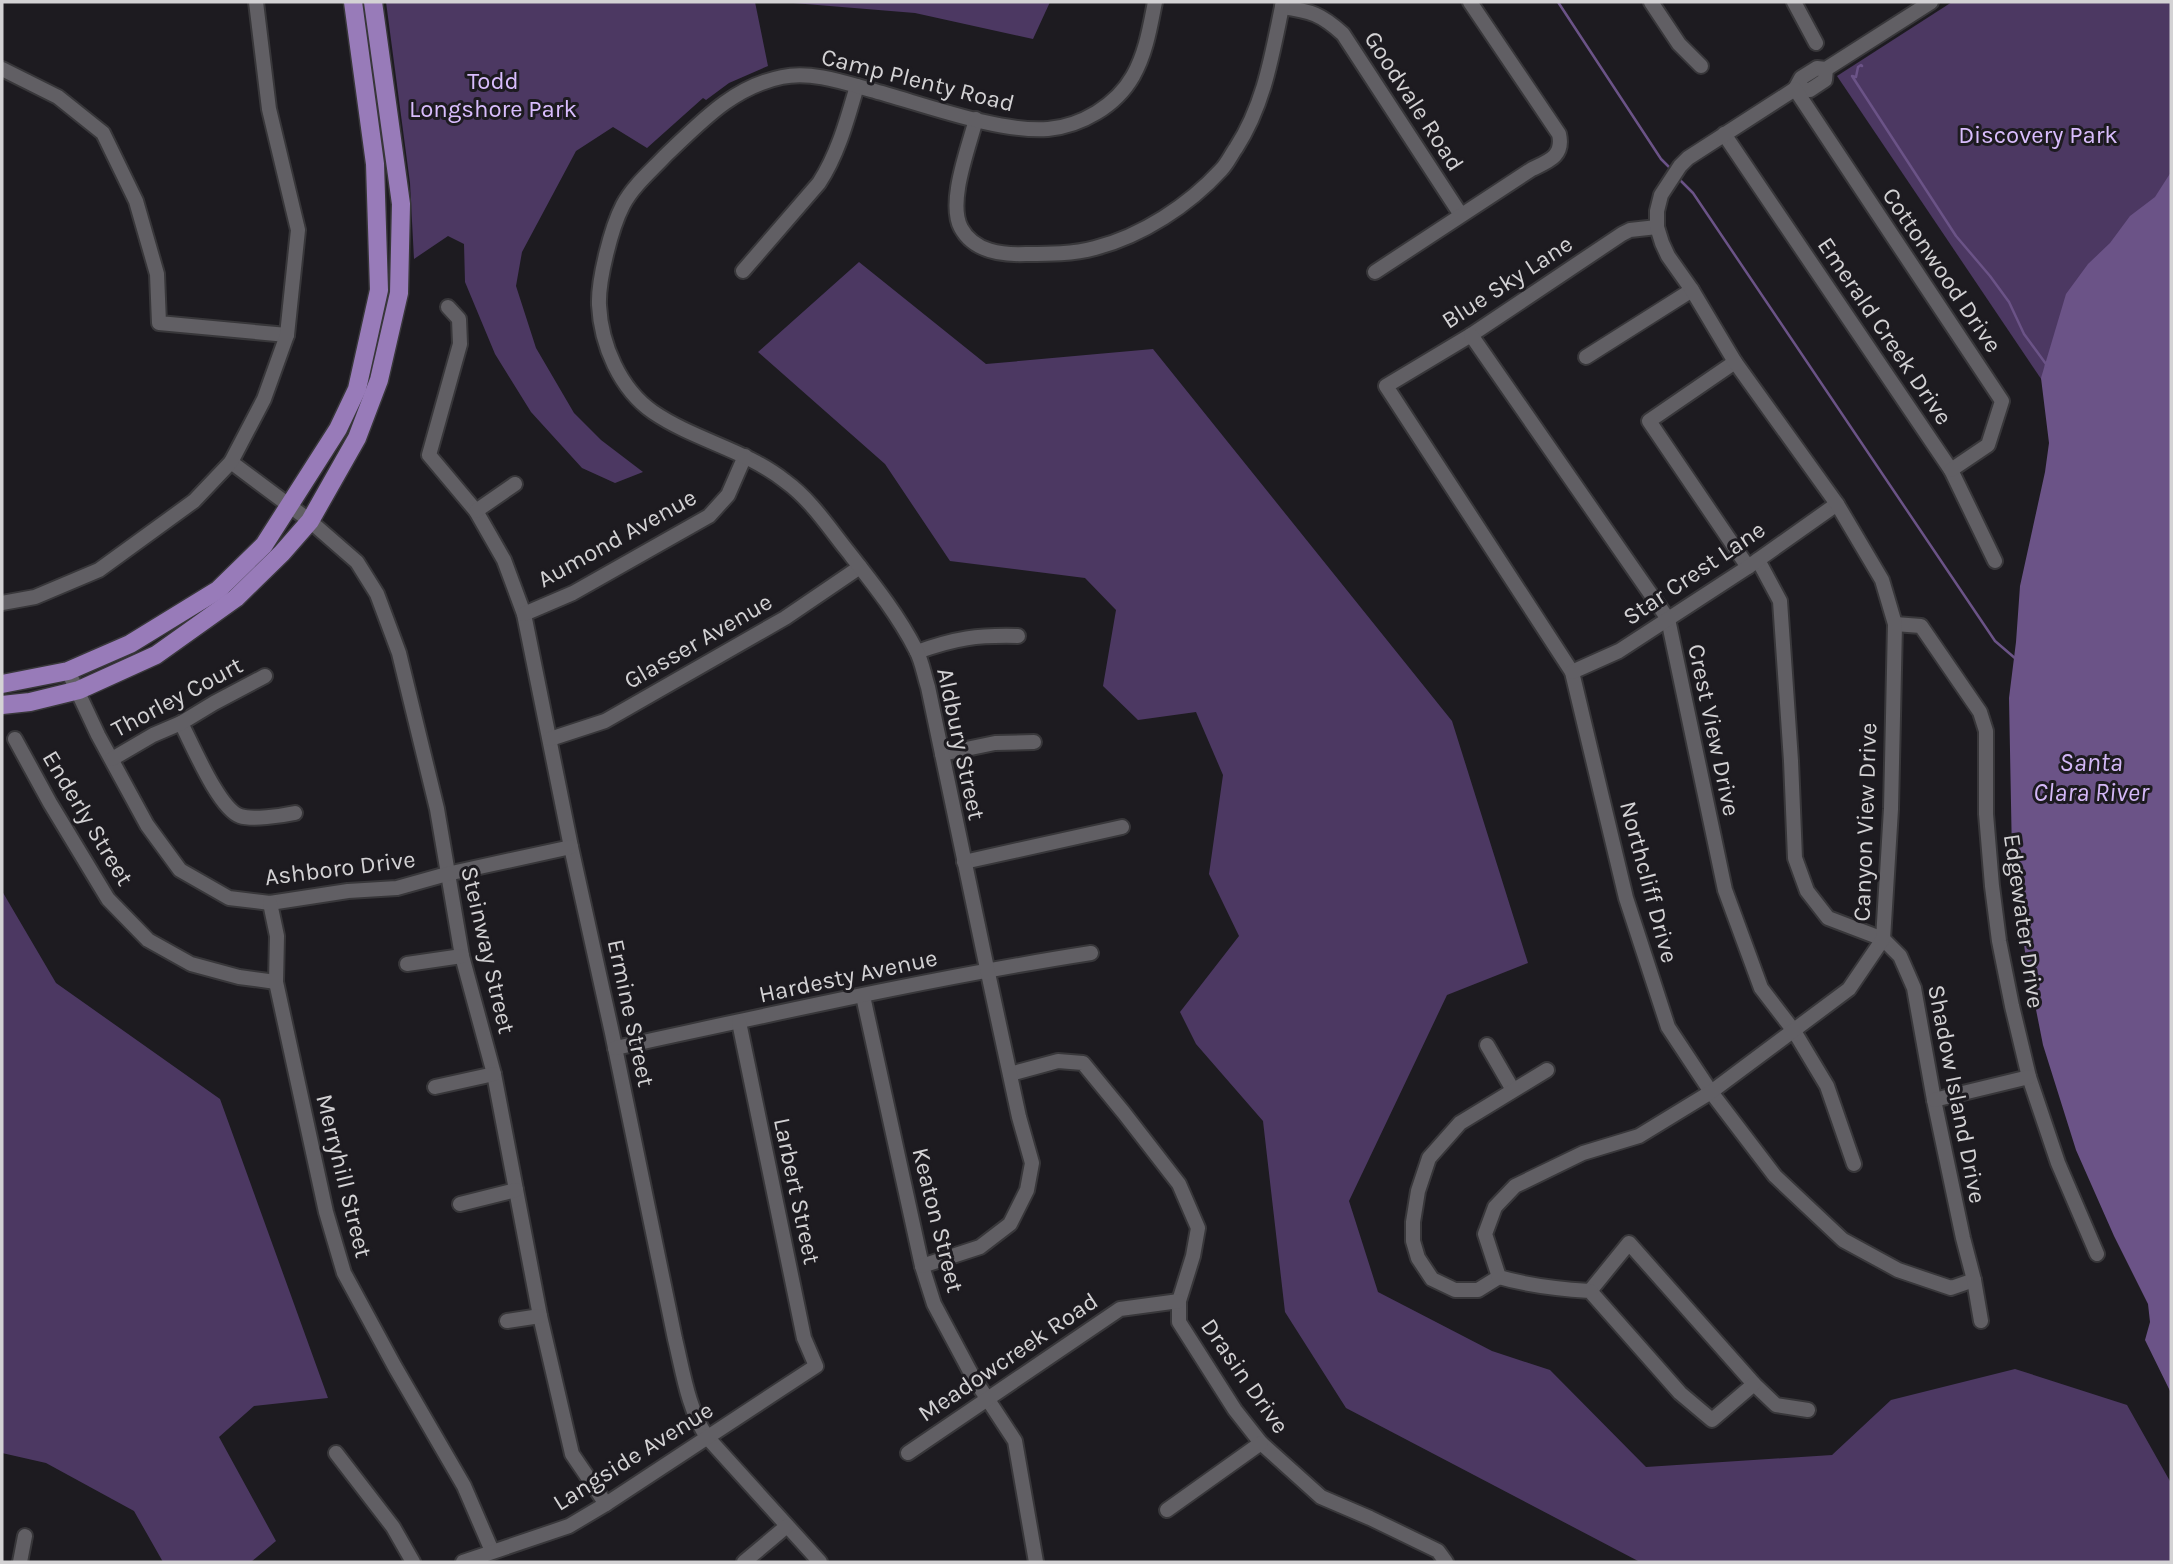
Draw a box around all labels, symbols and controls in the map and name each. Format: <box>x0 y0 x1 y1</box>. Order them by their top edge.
street label: Goodvale Road <box>1358 26 1470 176</box>
street label: Camp Plenty Road <box>819 42 1017 118</box>
park label: Todd Longshore Park <box>409 67 577 123</box>
park label: Discovery Park <box>1958 121 2118 149</box>
street label: Cottonwood Drive <box>1876 182 2008 358</box>
street label: Blue Sky Lane <box>1436 229 1578 335</box>
street label: Emerald Creek Drive <box>1812 232 1958 430</box>
street label: Aumond Avenue <box>533 483 701 593</box>
street label: Star Crest Lane <box>1618 515 1770 631</box>
street label: Glasser Avenue <box>619 587 777 695</box>
street label: Crest View Drive <box>1682 641 1746 819</box>
street label: Thorley Court <box>107 651 247 743</box>
street label: Aldbury Street <box>931 665 991 823</box>
street label: Canyon View Drive <box>1848 722 1882 922</box>
street label: Enderly Street <box>37 745 139 891</box>
water label: Santa Clara River <box>2033 747 2150 808</box>
street label: Northcliff Drive <box>1614 798 1684 966</box>
street label: Edgewater Drive <box>1998 832 2050 1010</box>
street label: Ashboro Drive <box>263 845 417 891</box>
street label: Steinway Street <box>455 864 521 1036</box>
street label: Ermine Street <box>602 937 660 1089</box>
street label: Hardesty Avenue <box>756 943 940 1009</box>
street label: Shadow Island Drive <box>1922 982 1992 1206</box>
street label: Merryhill Street <box>310 1091 378 1261</box>
street label: Larbert Street <box>768 1115 826 1267</box>
street label: Keaton Street <box>906 1145 970 1295</box>
street label: Meadowcreek Road <box>913 1286 1103 1428</box>
street label: Drasin Drive <box>1195 1313 1295 1439</box>
street label: Langside Avenue <box>548 1396 718 1516</box>

